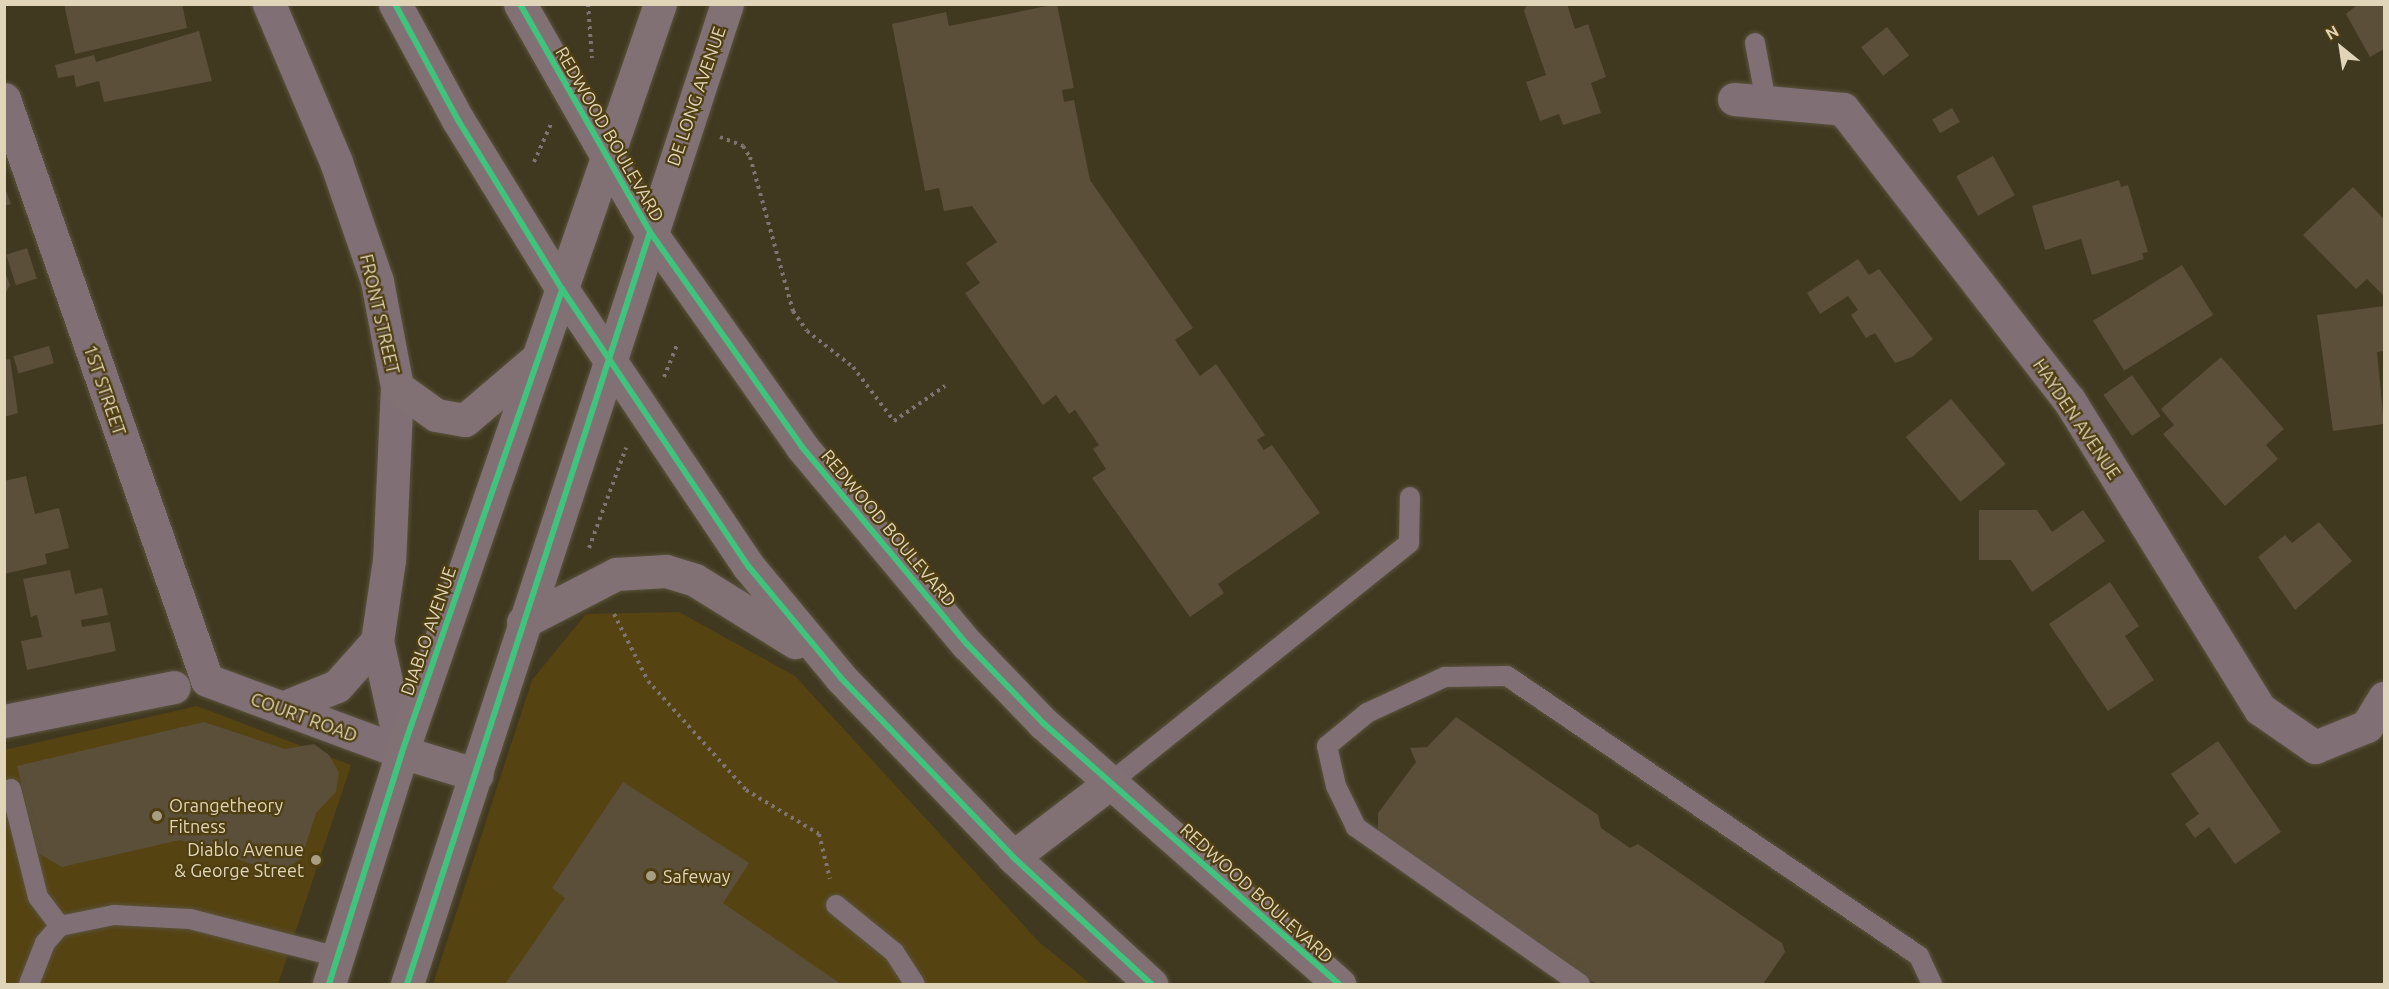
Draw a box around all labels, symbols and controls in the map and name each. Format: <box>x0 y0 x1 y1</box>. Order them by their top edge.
north arrow <box>2311 18 2371 78</box>
text: N <box>2322 22 2342 43</box>
street label: DE LONG AVENUE <box>662 23 730 169</box>
street label: REDWOOD BOULEVARD <box>551 43 669 225</box>
street label: FRONT STREET <box>356 252 404 376</box>
street label: 1ST STREET <box>79 342 131 438</box>
street label: HAYDEN AVENUE <box>2029 355 2125 483</box>
street label: REDWOOD BOULEVARD <box>817 445 961 611</box>
street label: DIABLO AVENUE <box>396 564 460 698</box>
street label: COURT ROAD <box>248 688 360 746</box>
place label: Orangetheory Fitness <box>169 795 283 838</box>
marker: Orangetheory Fitness <box>150 809 164 823</box>
street label: REDWOOD BOULEVARD <box>1176 819 1338 967</box>
place label: Diablo Avenue & George Street <box>174 839 304 882</box>
marker: Diablo Avenue & George Street <box>309 853 323 867</box>
place label: Safeway <box>663 865 730 887</box>
marker: Safeway <box>644 869 658 883</box>

